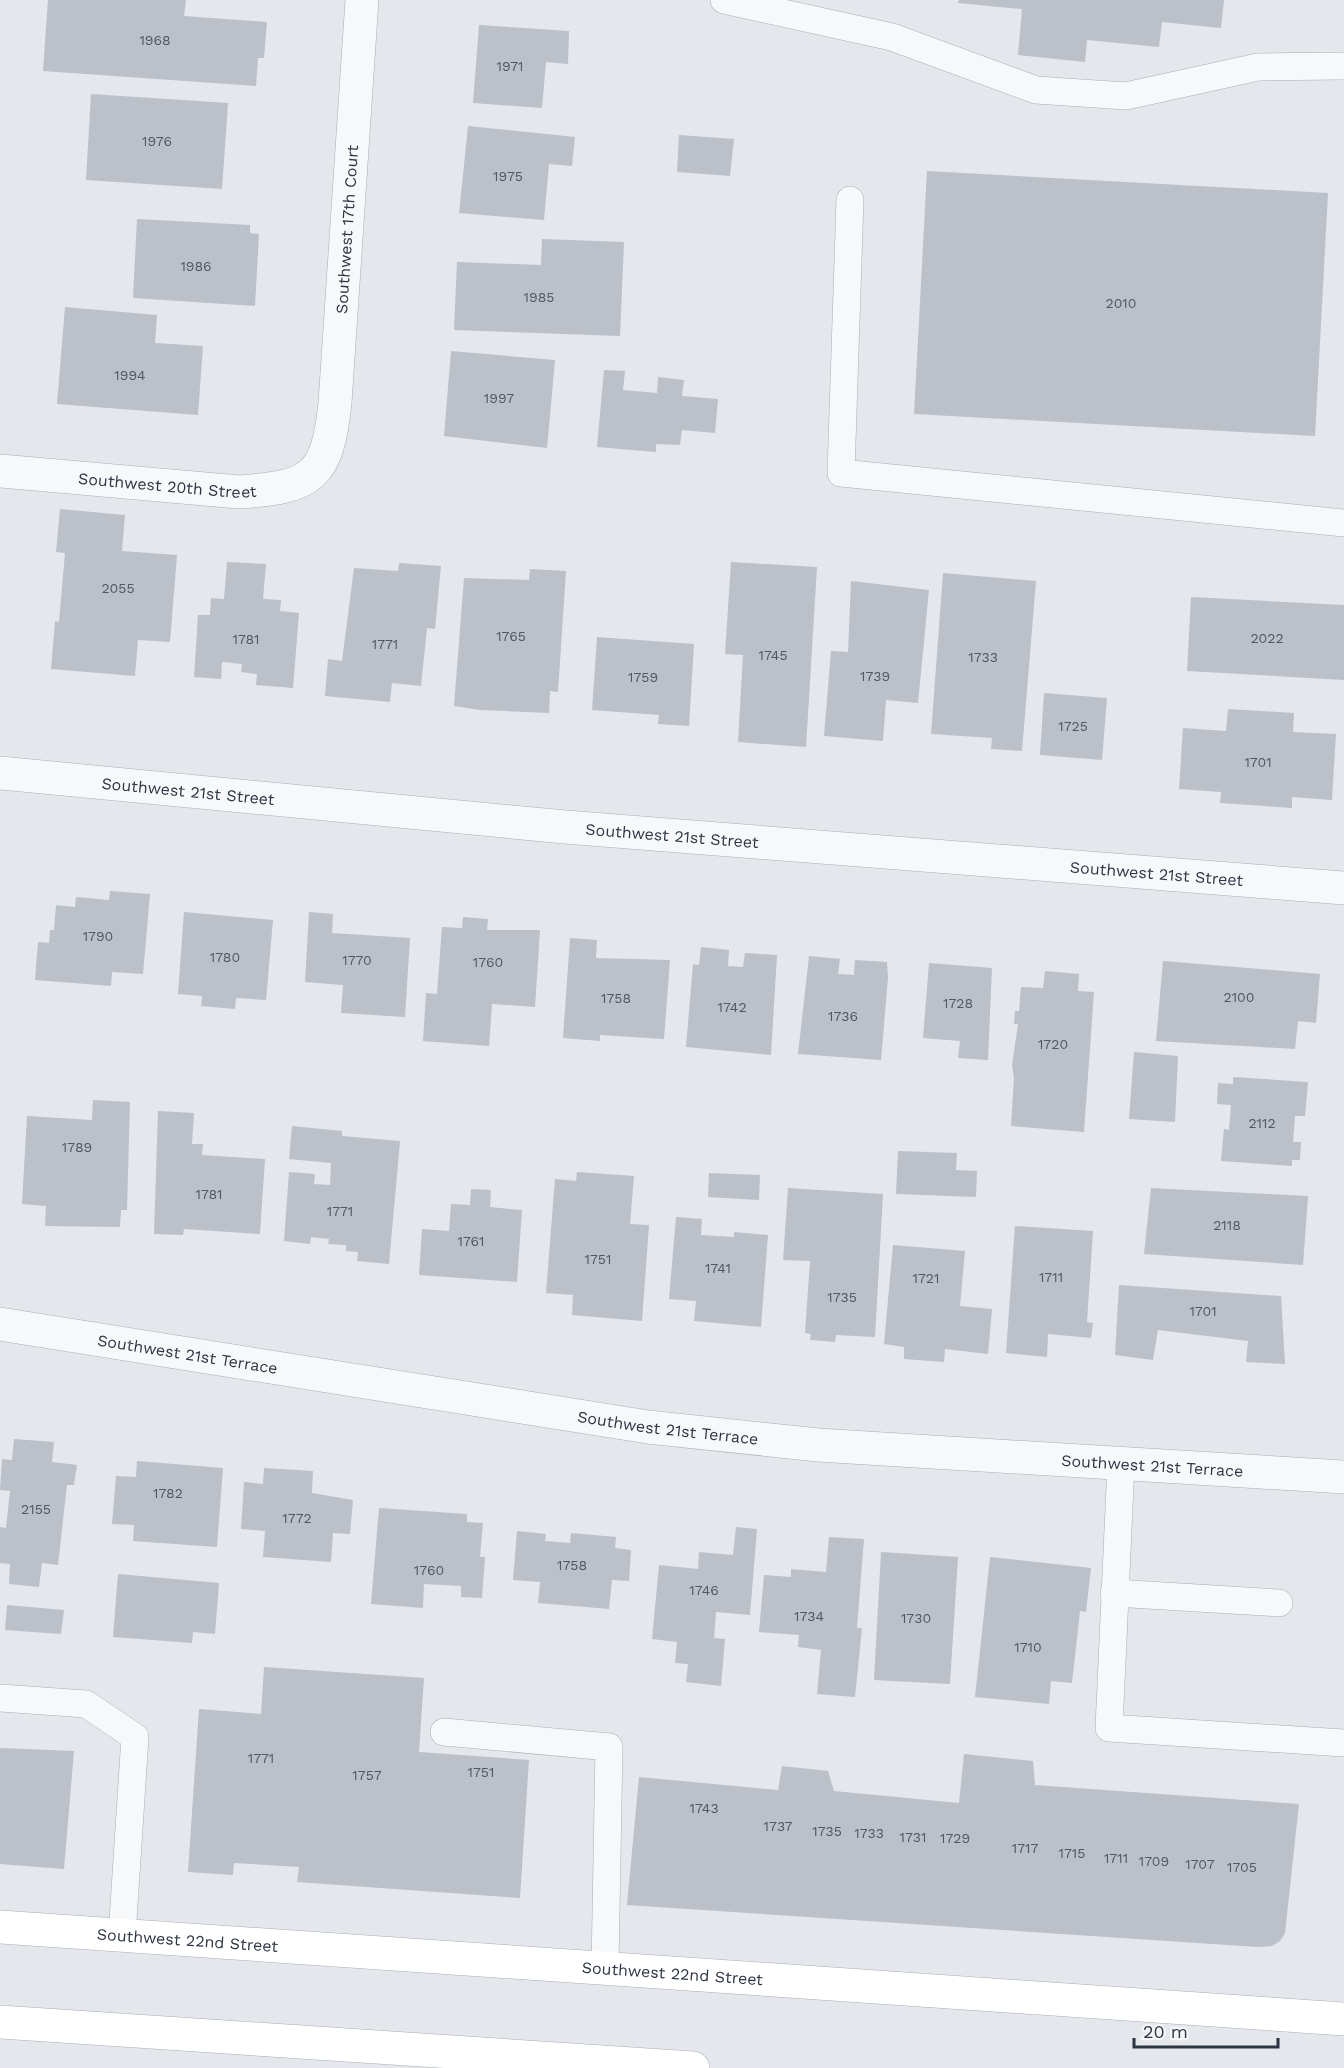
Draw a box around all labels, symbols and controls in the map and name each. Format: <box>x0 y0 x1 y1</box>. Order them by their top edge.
house number: 1968 <box>139 32 171 48</box>
house number: 1971 <box>496 58 524 74</box>
house number: 1976 <box>142 133 172 149</box>
street label: Southwest 17th Court <box>332 144 362 315</box>
house number: 1975 <box>493 168 523 184</box>
house number: 1986 <box>180 258 212 274</box>
house number: 1985 <box>524 289 554 305</box>
house number: 2010 <box>1105 295 1137 311</box>
house number: 1994 <box>114 367 146 383</box>
house number: 1997 <box>484 390 514 406</box>
street label: Southwest 20th Street <box>77 469 258 502</box>
house number: 2055 <box>101 580 135 596</box>
house number: 1765 <box>496 628 526 644</box>
house number: 2022 <box>1250 630 1284 646</box>
house number: 1781 <box>232 631 260 647</box>
house number: 1771 <box>372 636 398 652</box>
house number: 1745 <box>758 647 788 663</box>
house number: 1733 <box>968 649 998 665</box>
house number: 1739 <box>860 668 890 684</box>
house number: 1759 <box>628 669 658 685</box>
house number: 1725 <box>1058 718 1088 734</box>
house number: 1701 <box>1244 754 1272 770</box>
street label: Southwest 21st Street <box>101 774 276 809</box>
street label: Southwest 21st Street <box>585 820 760 852</box>
street label: Southwest 21st Street <box>1069 858 1244 890</box>
house number: 1790 <box>83 928 113 944</box>
house number: 1780 <box>210 949 240 965</box>
house number: 1770 <box>342 952 372 968</box>
house number: 1760 <box>473 954 503 970</box>
house number: 2100 <box>1223 989 1255 1005</box>
house number: 1758 <box>601 990 631 1006</box>
house number: 1728 <box>943 995 973 1011</box>
house number: 1742 <box>717 999 747 1015</box>
house number: 1736 <box>828 1008 858 1024</box>
house number: 1720 <box>1038 1036 1068 1052</box>
house number: 2112 <box>1248 1115 1276 1131</box>
house number: 1789 <box>62 1139 92 1155</box>
house number: 1781 <box>195 1186 223 1202</box>
house number: 1771 <box>327 1203 353 1219</box>
house number: 2118 <box>1213 1217 1241 1233</box>
house number: 1761 <box>457 1233 485 1249</box>
house number: 1751 <box>585 1251 611 1267</box>
house number: 1741 <box>705 1260 731 1276</box>
house number: 1711 <box>1039 1269 1063 1285</box>
house number: 1721 <box>913 1270 939 1286</box>
house number: 1735 <box>827 1289 857 1305</box>
house number: 1701 <box>1189 1303 1217 1319</box>
street label: Southwest 21st Terrace <box>96 1331 279 1378</box>
street label: Southwest 21st Terrace <box>576 1407 759 1449</box>
street label: Southwest 21st Terrace <box>1061 1451 1244 1481</box>
house number: 1782 <box>153 1485 183 1501</box>
house number: 2155 <box>21 1501 51 1517</box>
house number: 1772 <box>282 1510 312 1526</box>
house number: 1758 <box>557 1557 587 1573</box>
house number: 1760 <box>414 1562 444 1578</box>
house number: 1746 <box>689 1582 719 1598</box>
house number: 1734 <box>794 1608 824 1624</box>
house number: 1730 <box>901 1610 931 1626</box>
house number: 1710 <box>1014 1639 1042 1655</box>
house number: 1771 <box>248 1750 274 1766</box>
house number: 1751 <box>468 1764 494 1780</box>
house number: 1757 <box>352 1767 382 1783</box>
house number: 1743 <box>689 1800 719 1816</box>
house number: 1737 <box>764 1818 793 1834</box>
house number: 1735 <box>812 1823 842 1839</box>
house number: 1733 <box>854 1825 884 1841</box>
house number: 1731 <box>900 1829 926 1845</box>
house number: 1729 <box>940 1830 970 1846</box>
house number: 1717 <box>1012 1840 1038 1856</box>
house number: 1715 <box>1059 1845 1085 1861</box>
house number: 1711 <box>1104 1850 1128 1866</box>
house number: 1709 <box>1139 1853 1169 1869</box>
house number: 1707 <box>1185 1856 1215 1872</box>
house number: 1705 <box>1227 1859 1257 1875</box>
street label: Southwest 22nd Street <box>96 1925 279 1956</box>
street label: Southwest 22nd Street <box>581 1958 764 1989</box>
scale bar <box>1134 2011 1278 2049</box>
text: 20 m <box>1143 2021 1188 2042</box>

